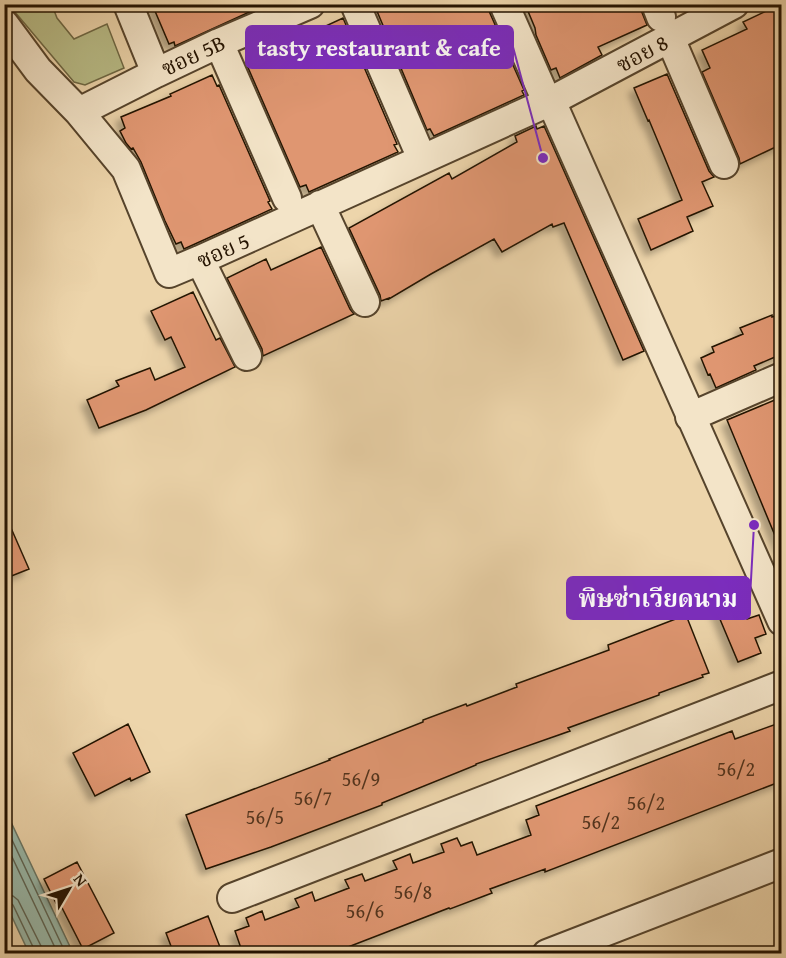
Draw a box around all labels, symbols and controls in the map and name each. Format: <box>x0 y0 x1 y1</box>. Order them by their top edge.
street label: ซอย 5B <box>156 26 230 84</box>
callout: tasty restaurant & cafe <box>246 26 513 68</box>
street label: ซอย 8 <box>610 26 674 80</box>
text: tasty restaurant & cafe <box>257 30 501 65</box>
street label: ซอย 5 <box>191 224 255 276</box>
callout: พิษซ่าเวียดนาม <box>567 577 750 619</box>
text: พิษซ่าเวียดนาม <box>578 581 738 616</box>
house number: 56/2 <box>717 754 755 783</box>
house number: 56/9 <box>342 764 380 793</box>
house number: 56/7 <box>294 783 332 812</box>
house number: 56/2 <box>627 788 665 817</box>
house number: 56/5 <box>246 802 284 831</box>
house number: 56/2 <box>582 807 620 836</box>
north arrow <box>39 859 99 919</box>
text: N <box>68 868 94 892</box>
house number: 56/8 <box>394 877 432 906</box>
house number: 56/6 <box>346 896 384 925</box>

